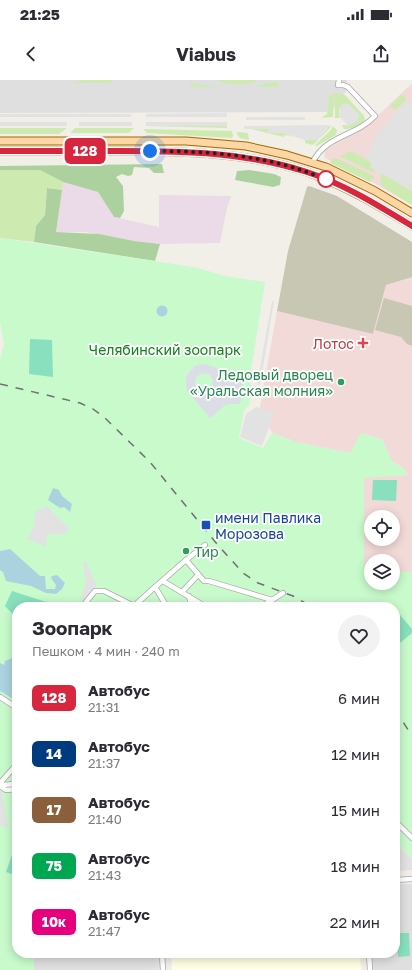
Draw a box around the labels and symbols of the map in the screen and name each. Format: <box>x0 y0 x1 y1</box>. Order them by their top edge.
line badge: 128 <box>62 138 108 164</box>
your location <box>140 141 160 161</box>
unlabelled marker <box>317 170 335 188</box>
place label: Лотос <box>313 335 354 352</box>
marker: Лотос <box>357 337 369 349</box>
park label: Челябинский зоопарк <box>89 341 241 358</box>
place label: Ледовый дворец «Уральская молния» <box>190 366 333 399</box>
marker: Ледовый дворец «Уральская молния» <box>336 377 346 387</box>
place label: имени Павлика Морозова <box>215 509 321 542</box>
marker: имени Павлика Морозова <box>200 519 212 531</box>
place label: Тир <box>194 543 219 560</box>
marker: Тир <box>181 546 191 556</box>

